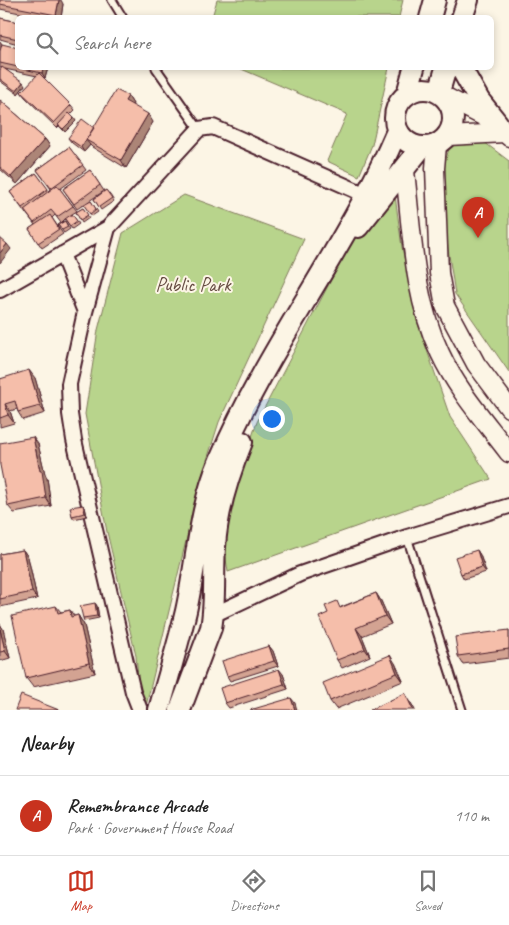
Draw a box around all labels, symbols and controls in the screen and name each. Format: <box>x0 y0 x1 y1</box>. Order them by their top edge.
search box <box>15 15 494 70</box>
icon: search <box>33 29 61 57</box>
text: Search here <box>73 31 150 55</box>
pin: A <box>462 197 494 238</box>
park label: Public Park <box>155 272 232 297</box>
your location <box>259 406 285 432</box>
text: Nearby <box>20 730 73 756</box>
text: Remembrance Arcade <box>67 794 207 818</box>
text: A <box>32 806 40 826</box>
text: 110 m <box>455 806 489 826</box>
text: Park · Government House Road <box>67 818 232 838</box>
tab: Map <box>67 867 95 914</box>
tab: Directions <box>230 867 279 914</box>
tab: Saved <box>414 867 442 914</box>

